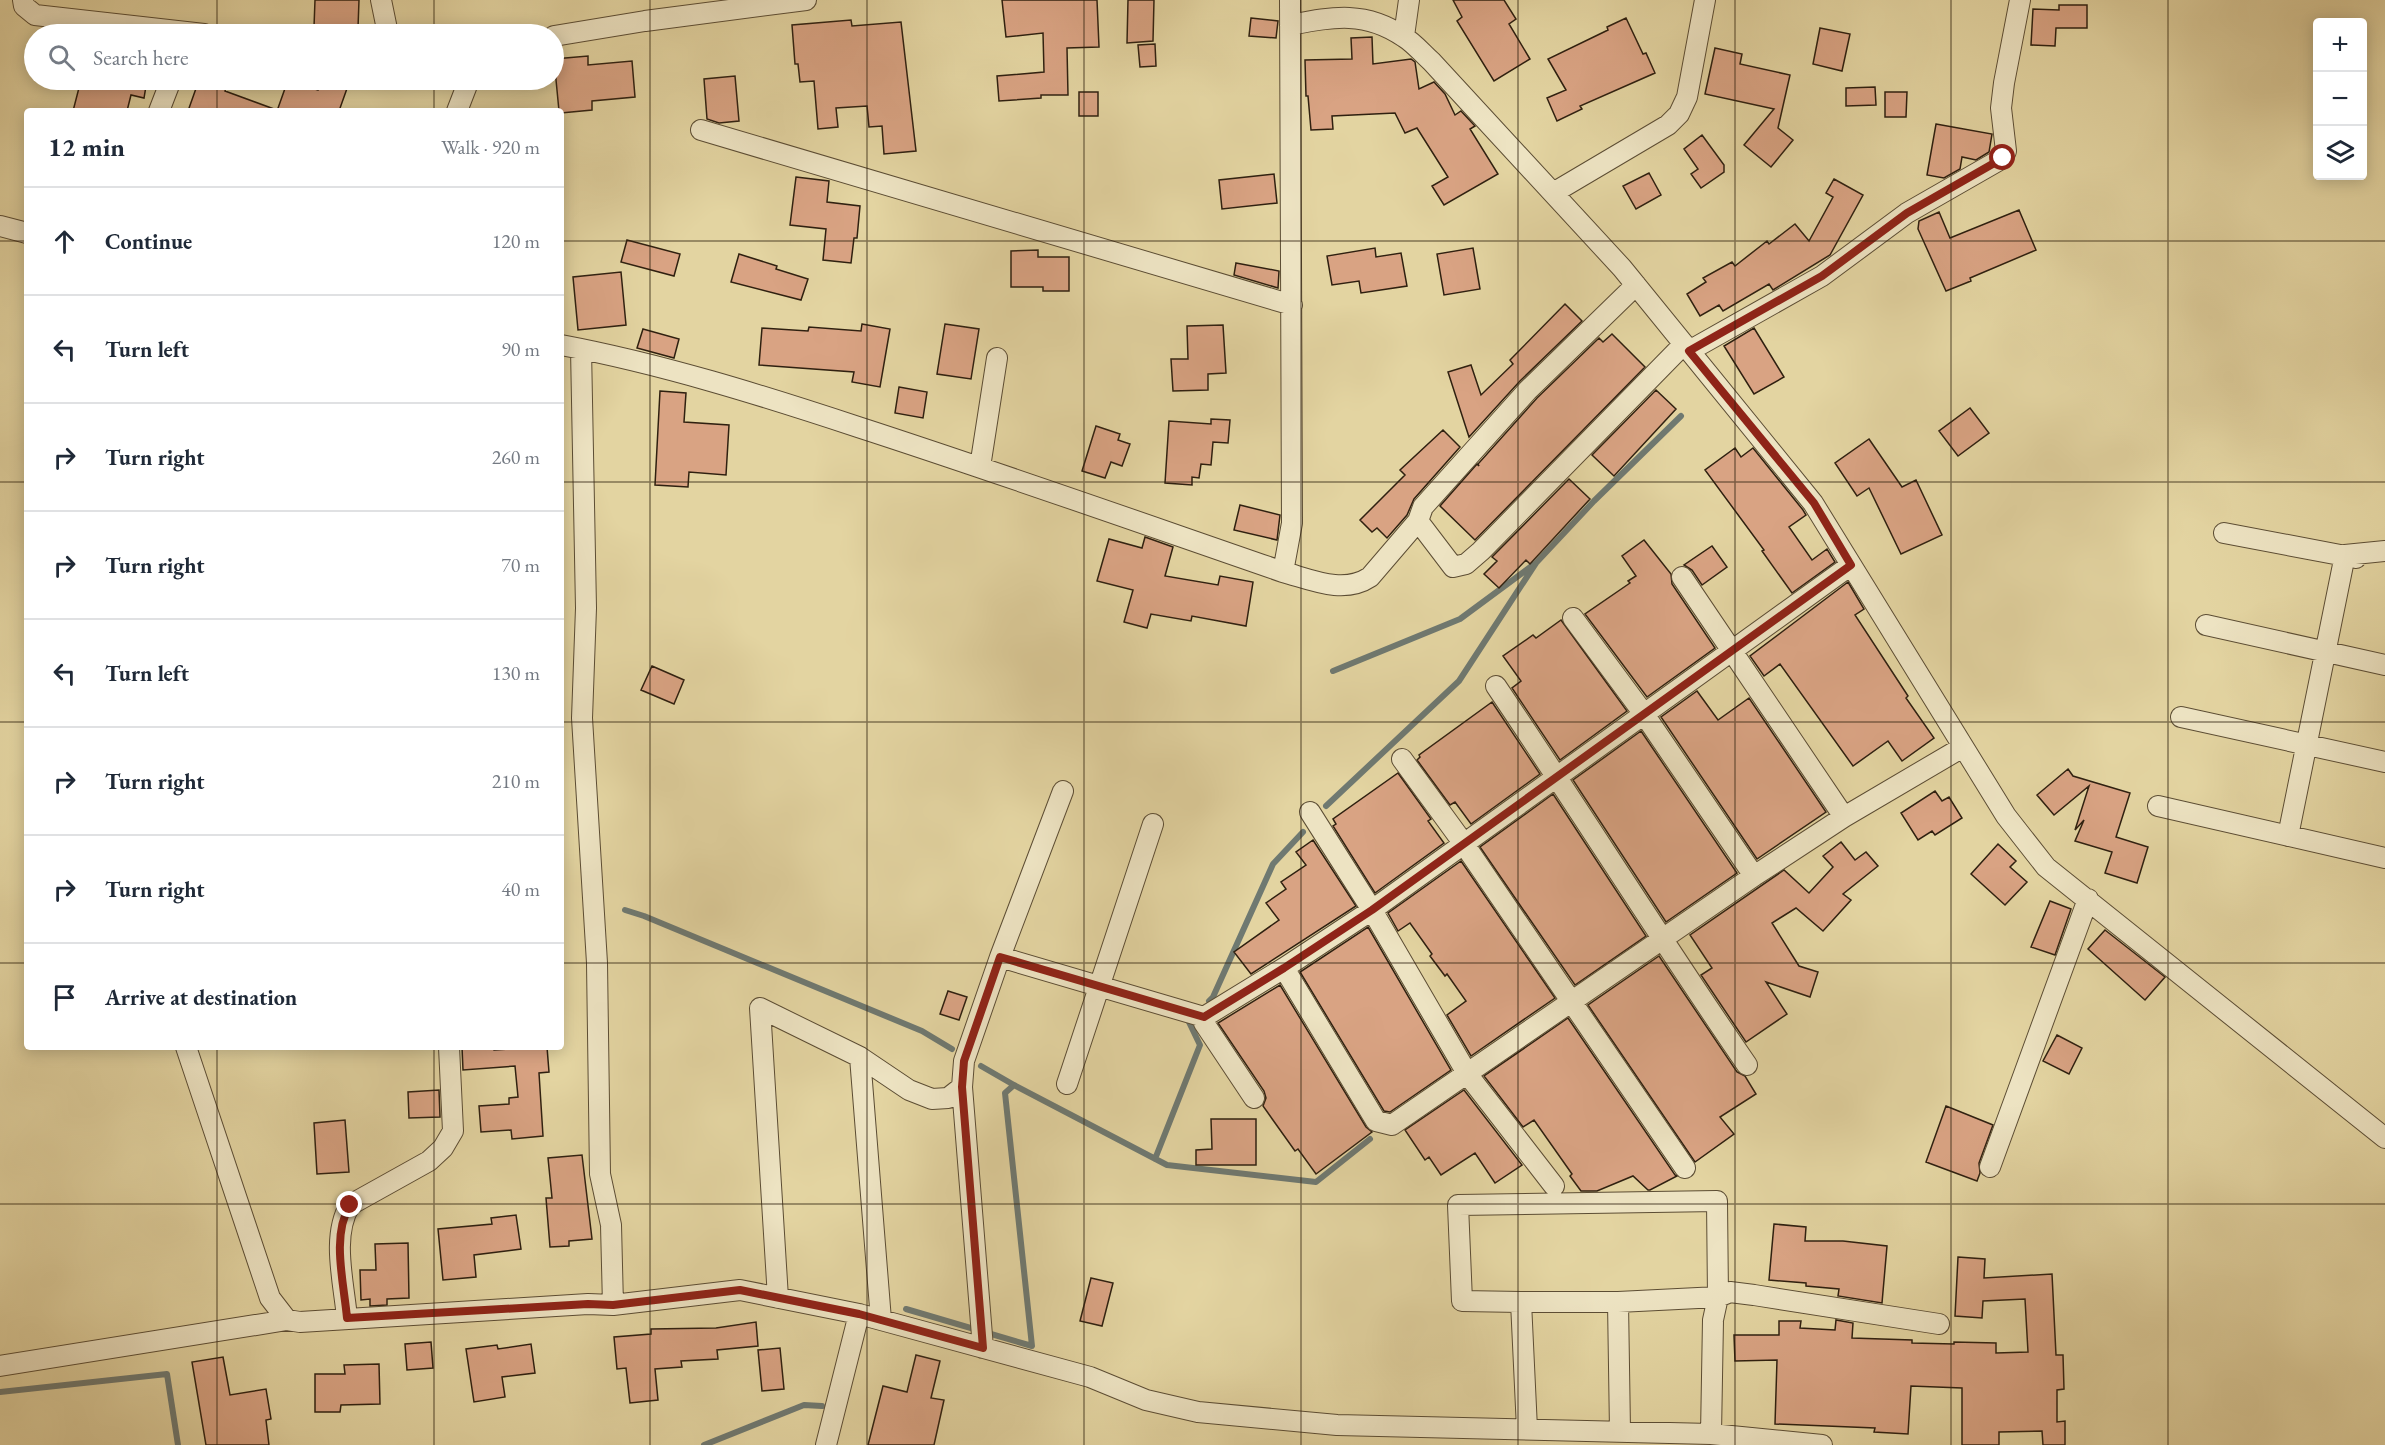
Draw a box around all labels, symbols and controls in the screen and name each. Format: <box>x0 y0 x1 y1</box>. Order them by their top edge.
map controls <box>2313 18 2367 180</box>
button: + <box>2313 18 2367 72</box>
search box <box>24 24 564 90</box>
icon: search <box>45 41 78 74</box>
text: Search here <box>93 43 188 72</box>
button: − <box>2313 72 2367 126</box>
button: layers <box>2313 126 2367 180</box>
text: 12 min <box>48 130 125 164</box>
text: Walk · 920 m <box>441 134 540 160</box>
route start <box>1989 144 2015 170</box>
icon: ahead <box>48 225 81 258</box>
text: Continue <box>105 227 192 256</box>
text: 120 m <box>492 228 540 254</box>
icon: left <box>48 333 81 366</box>
text: Turn left <box>105 335 189 364</box>
text: 90 m <box>501 336 540 362</box>
icon: right <box>48 441 81 474</box>
text: Turn right <box>105 443 204 472</box>
text: 260 m <box>492 444 540 470</box>
icon: right <box>48 549 81 582</box>
text: Turn right <box>105 551 204 580</box>
text: 70 m <box>501 552 540 578</box>
icon: left <box>48 657 81 690</box>
text: Turn left <box>105 659 189 688</box>
text: 130 m <box>492 660 540 686</box>
icon: right <box>48 765 81 798</box>
text: Turn right <box>105 767 204 796</box>
text: 210 m <box>492 768 540 794</box>
icon: right <box>48 873 81 906</box>
text: Turn right <box>105 875 204 904</box>
text: 40 m <box>501 876 540 902</box>
icon: arrive <box>48 981 81 1014</box>
text: Arrive at destination <box>105 983 297 1012</box>
route end <box>336 1191 362 1217</box>

